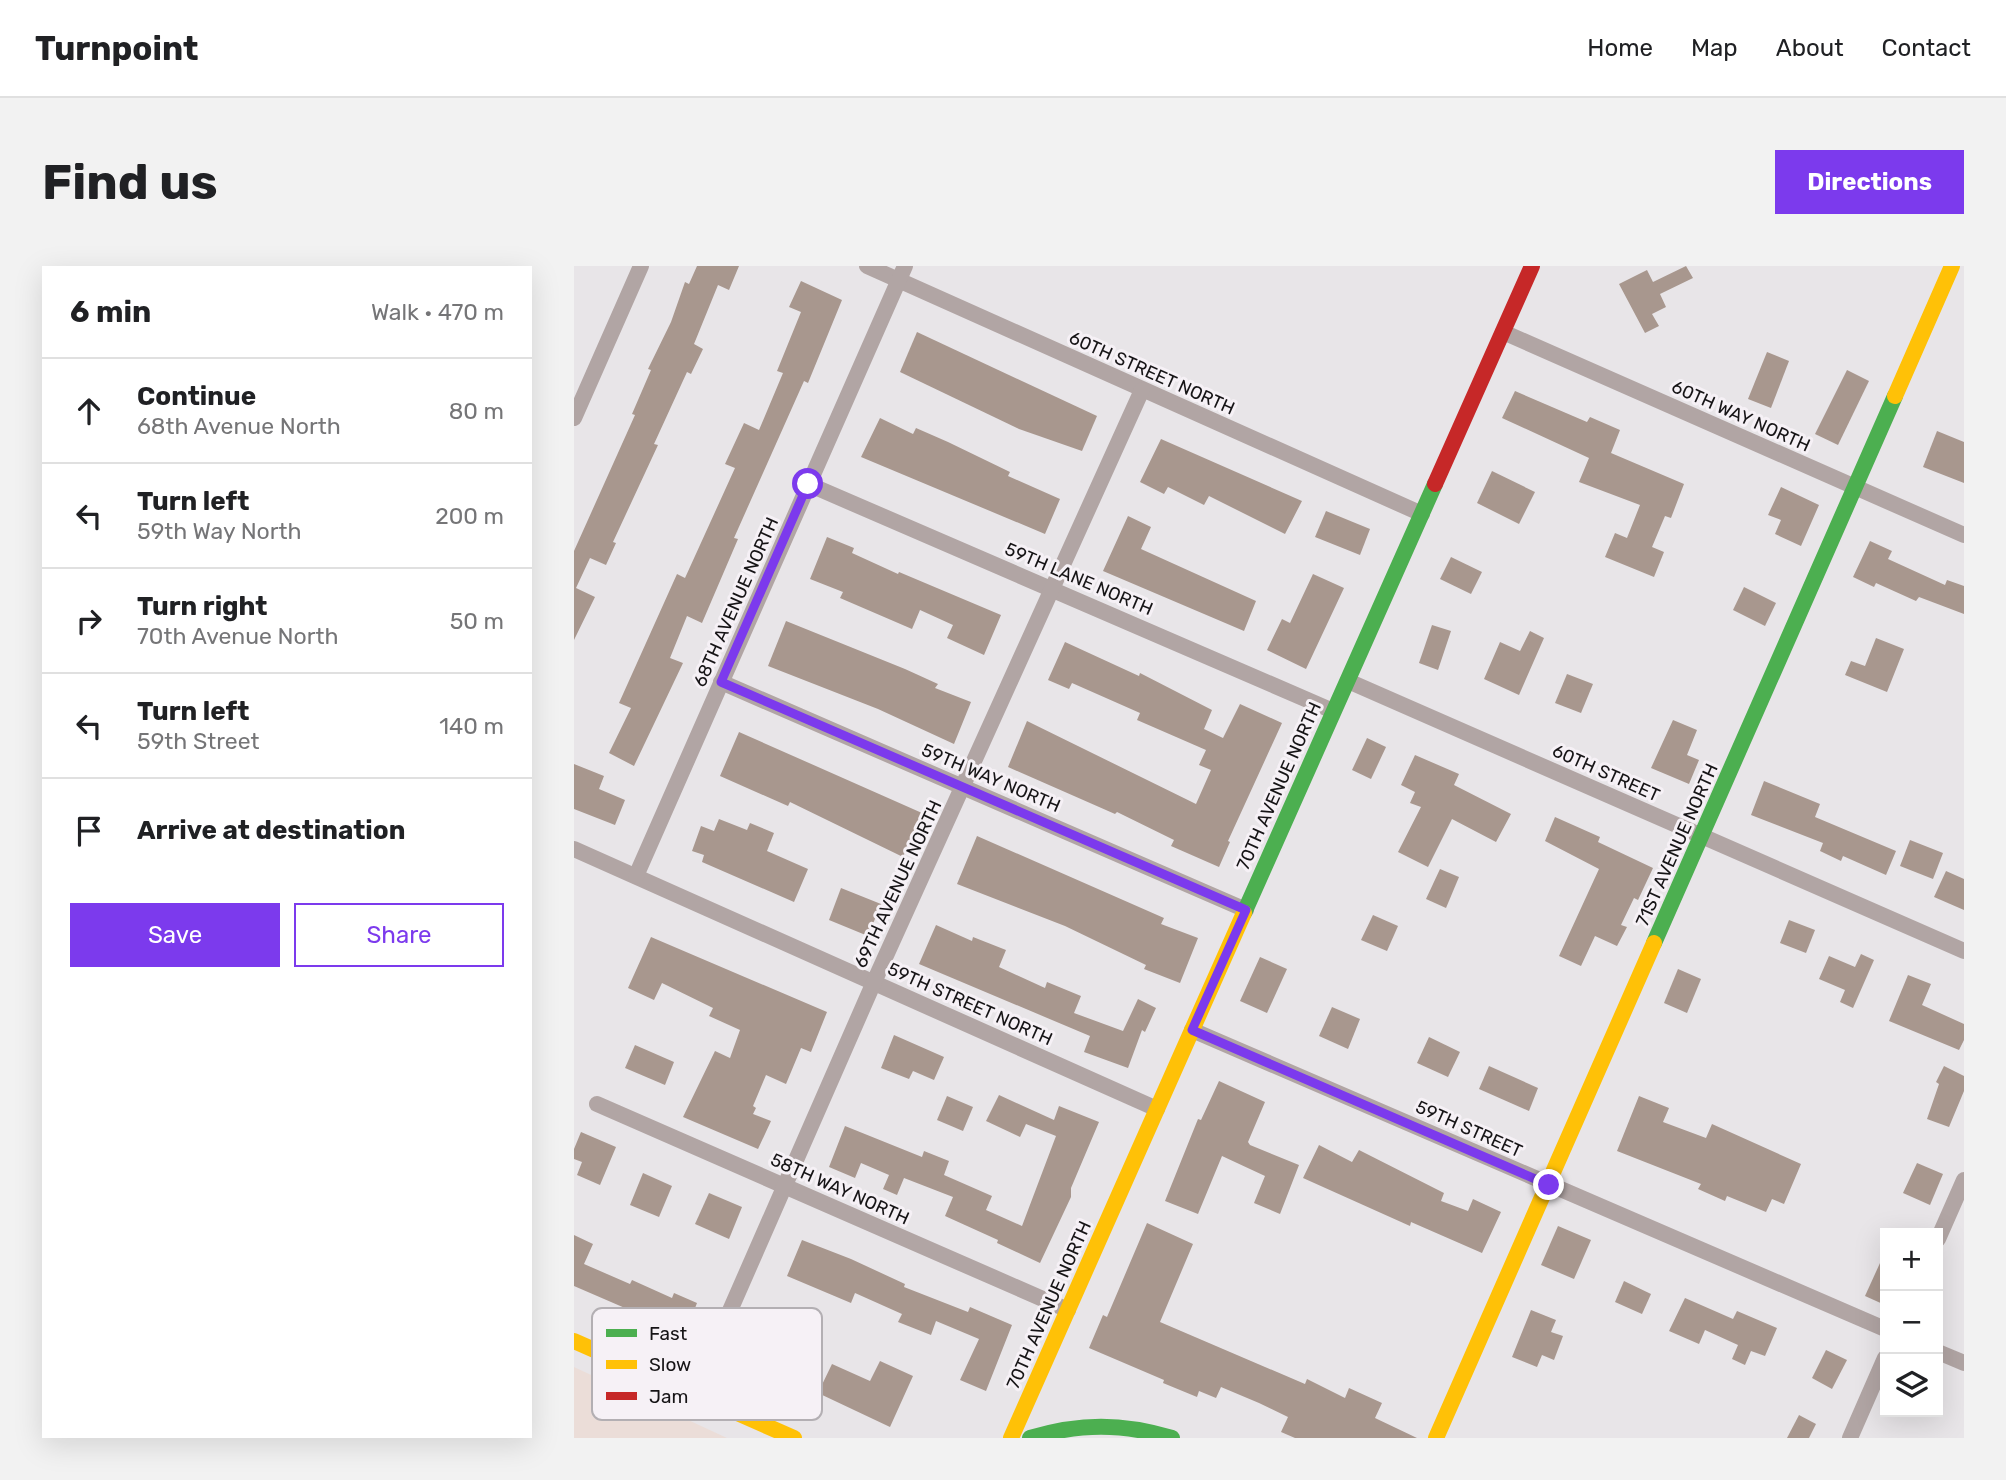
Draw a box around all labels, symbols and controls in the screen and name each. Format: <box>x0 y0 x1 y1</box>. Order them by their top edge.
text: Turnpoint <box>35 29 198 68</box>
text: Home <box>1587 34 1653 62</box>
text: Map <box>1691 34 1738 62</box>
text: About <box>1776 34 1844 62</box>
text: Contact <box>1882 34 1971 62</box>
button: Directions <box>1775 150 1964 214</box>
text: Find us <box>42 153 218 211</box>
text: 6 min <box>70 294 151 330</box>
text: Walk · 470 m <box>371 298 504 326</box>
street label: 60TH STREET NORTH <box>1066 327 1238 419</box>
street label: 60TH WAY NORTH <box>1668 376 1814 456</box>
text: Continue <box>137 381 256 412</box>
icon: ahead <box>70 392 108 430</box>
text: 80 m <box>449 397 504 425</box>
text: 68th Avenue North <box>137 412 341 440</box>
route start <box>792 468 823 499</box>
text: Turn left <box>137 486 249 517</box>
icon: left <box>70 497 108 535</box>
text: 200 m <box>435 502 504 530</box>
street label: 68TH AVENUE NORTH <box>689 514 783 690</box>
text: 59th Way North <box>137 517 302 545</box>
street label: 59TH LANE NORTH <box>1002 538 1156 620</box>
text: Turn right <box>137 591 267 622</box>
icon: right <box>70 602 108 640</box>
text: 50 m <box>450 607 504 635</box>
text: 70th Avenue North <box>137 622 339 650</box>
text: Turn left <box>137 696 249 727</box>
street label: 70TH AVENUE NORTH <box>1232 699 1326 873</box>
icon: left <box>70 707 108 745</box>
text: 140 m <box>439 712 504 740</box>
text: 59th Street <box>137 727 259 755</box>
street label: 59TH WAY NORTH <box>918 739 1064 817</box>
street label: 60TH STREET <box>1549 740 1663 806</box>
street label: 71ST AVENUE NORTH <box>1631 760 1723 930</box>
street label: 69TH AVENUE NORTH <box>849 797 947 971</box>
icon: arrive <box>70 812 108 850</box>
text: Arrive at destination <box>137 815 405 846</box>
button: Save <box>70 903 280 967</box>
button: Share <box>294 903 504 967</box>
street label: 59TH STREET NORTH <box>884 958 1056 1050</box>
street label: 59TH STREET <box>1412 1096 1526 1162</box>
street label: 58TH WAY NORTH <box>767 1149 913 1229</box>
route end <box>1533 1169 1564 1200</box>
street label: 70TH AVENUE NORTH <box>1002 1218 1096 1392</box>
map controls <box>1880 1228 1943 1417</box>
button: + <box>1880 1228 1943 1291</box>
button: − <box>1880 1291 1943 1354</box>
legend <box>592 1308 822 1420</box>
text: Fast <box>649 1322 688 1345</box>
text: Slow <box>649 1353 691 1376</box>
button: layers <box>1880 1354 1943 1417</box>
text: Jam <box>649 1385 688 1408</box>

